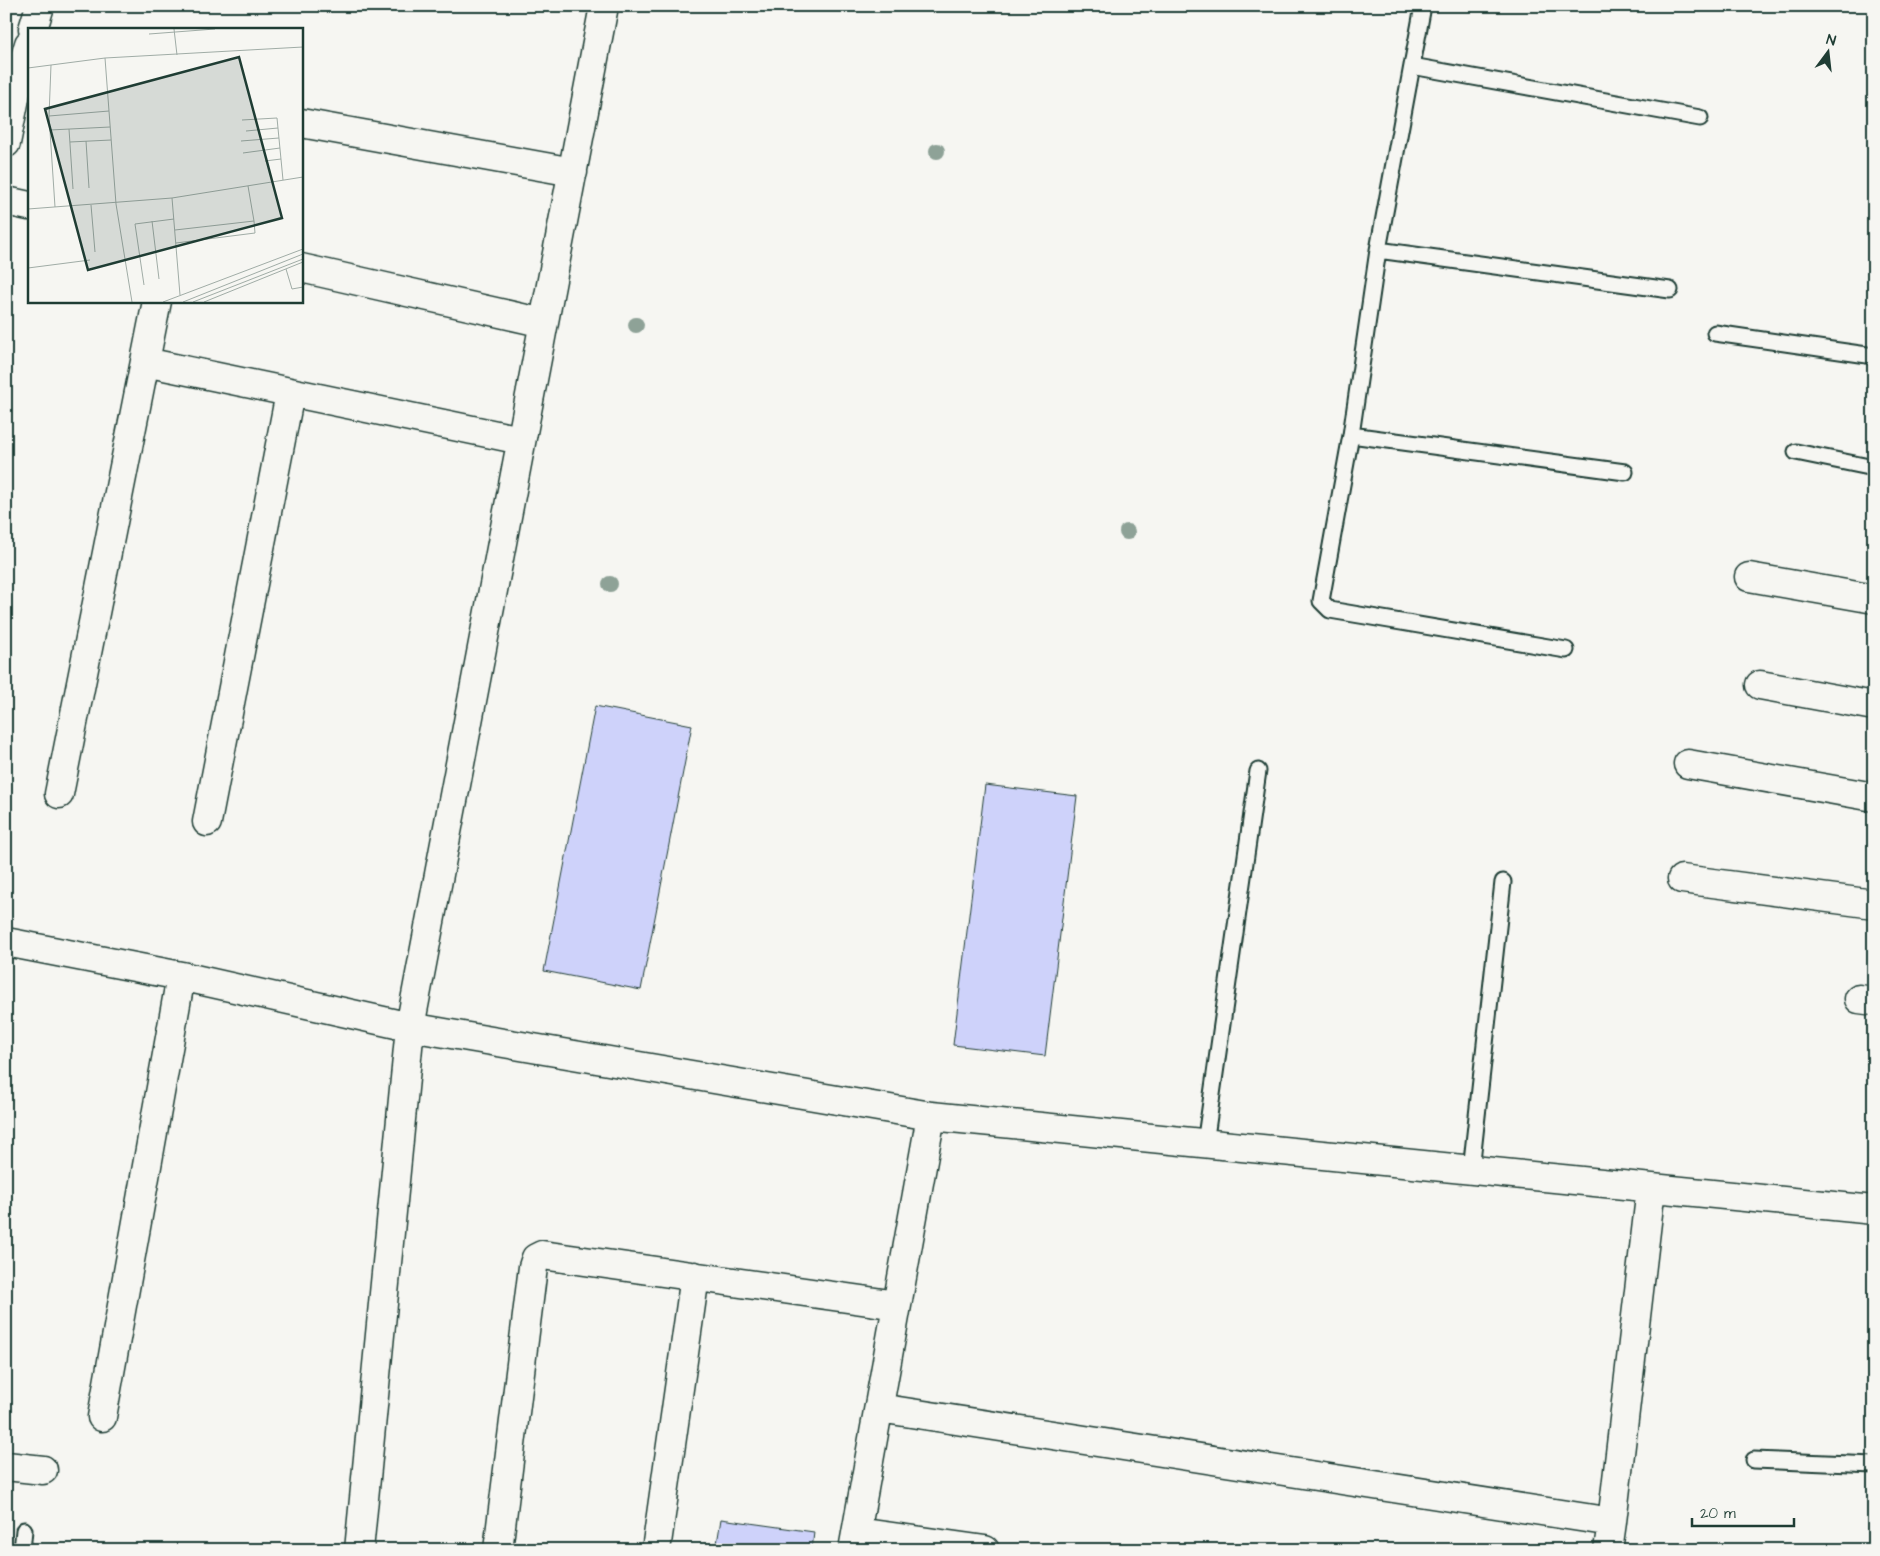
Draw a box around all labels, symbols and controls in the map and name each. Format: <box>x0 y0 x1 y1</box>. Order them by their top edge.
inset map <box>28 28 302 302</box>
north arrow <box>1802 28 1852 78</box>
text: N <box>1824 30 1838 51</box>
scale bar <box>1692 1496 1795 1528</box>
text: 20 m <box>1700 1503 1736 1524</box>

